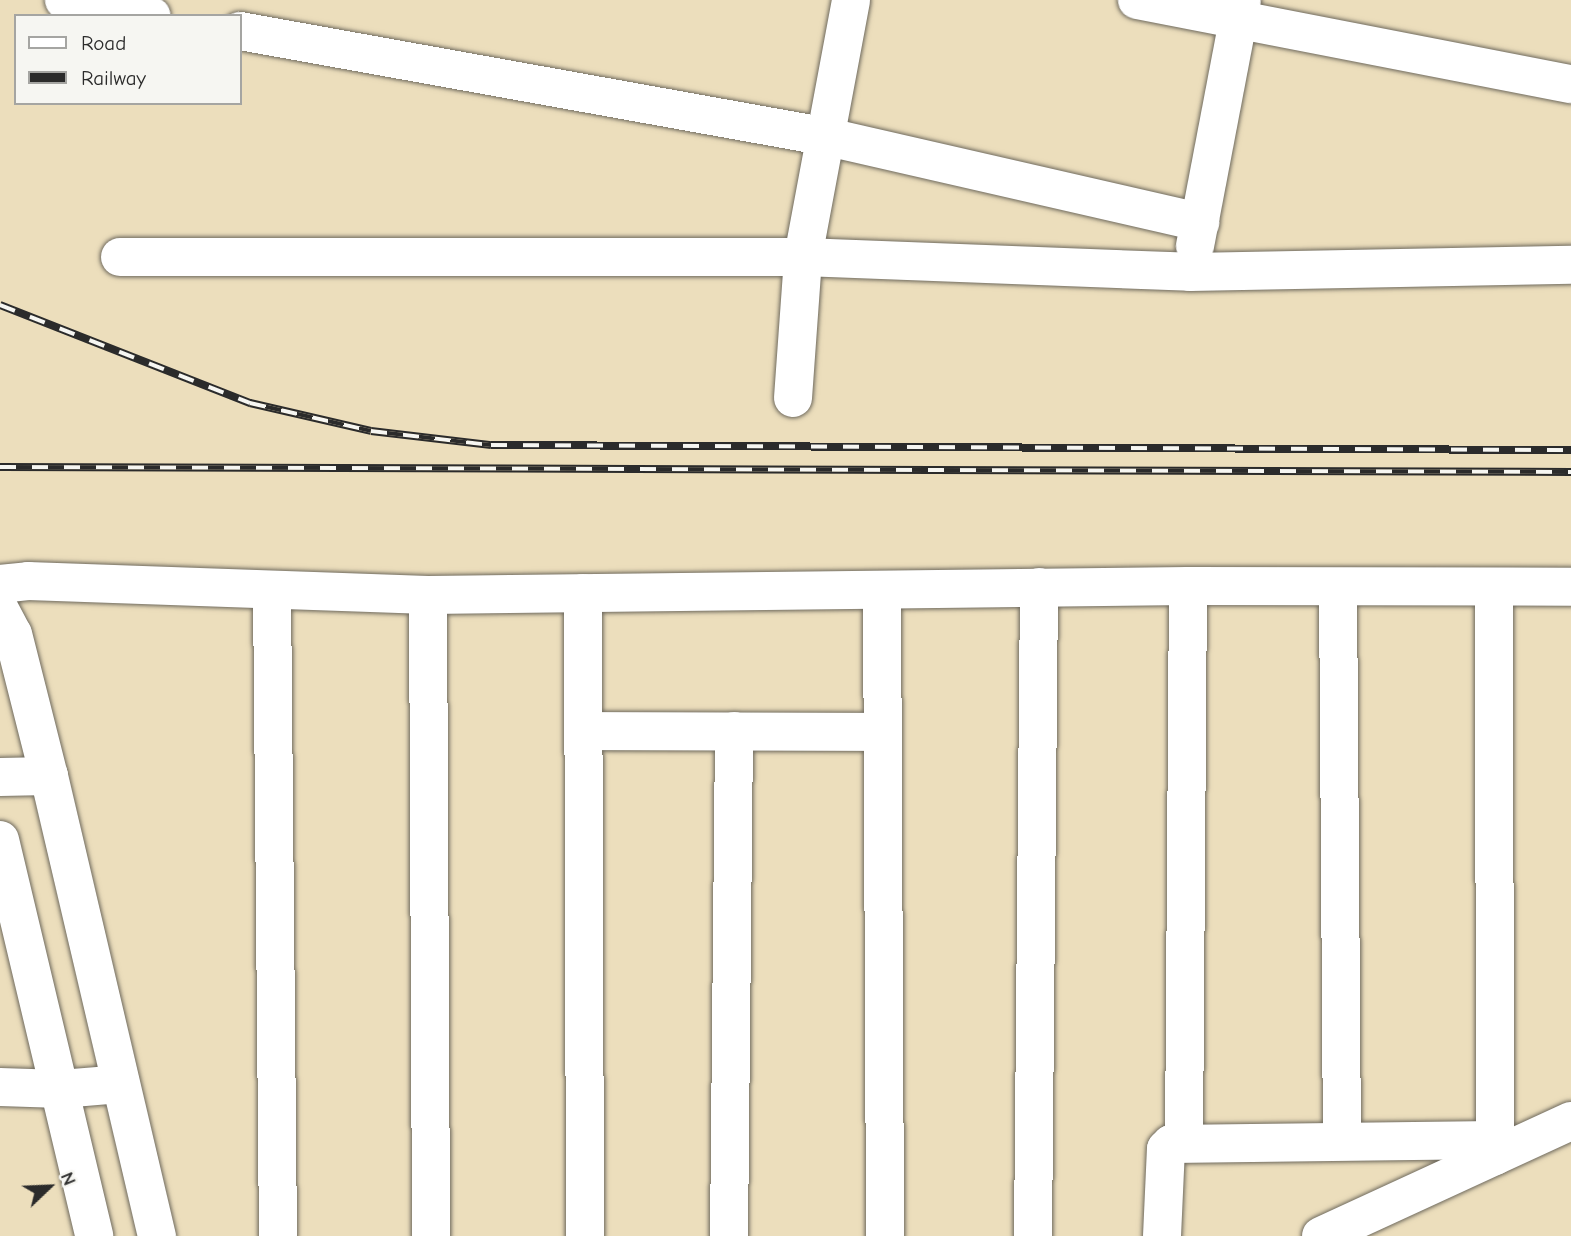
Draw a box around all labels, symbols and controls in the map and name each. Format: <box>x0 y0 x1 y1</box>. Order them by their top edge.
legend <box>14 14 242 105</box>
text: Road <box>81 31 126 55</box>
text: Railway <box>81 66 146 90</box>
north arrow <box>14 1152 84 1222</box>
text: N <box>56 1169 81 1189</box>

